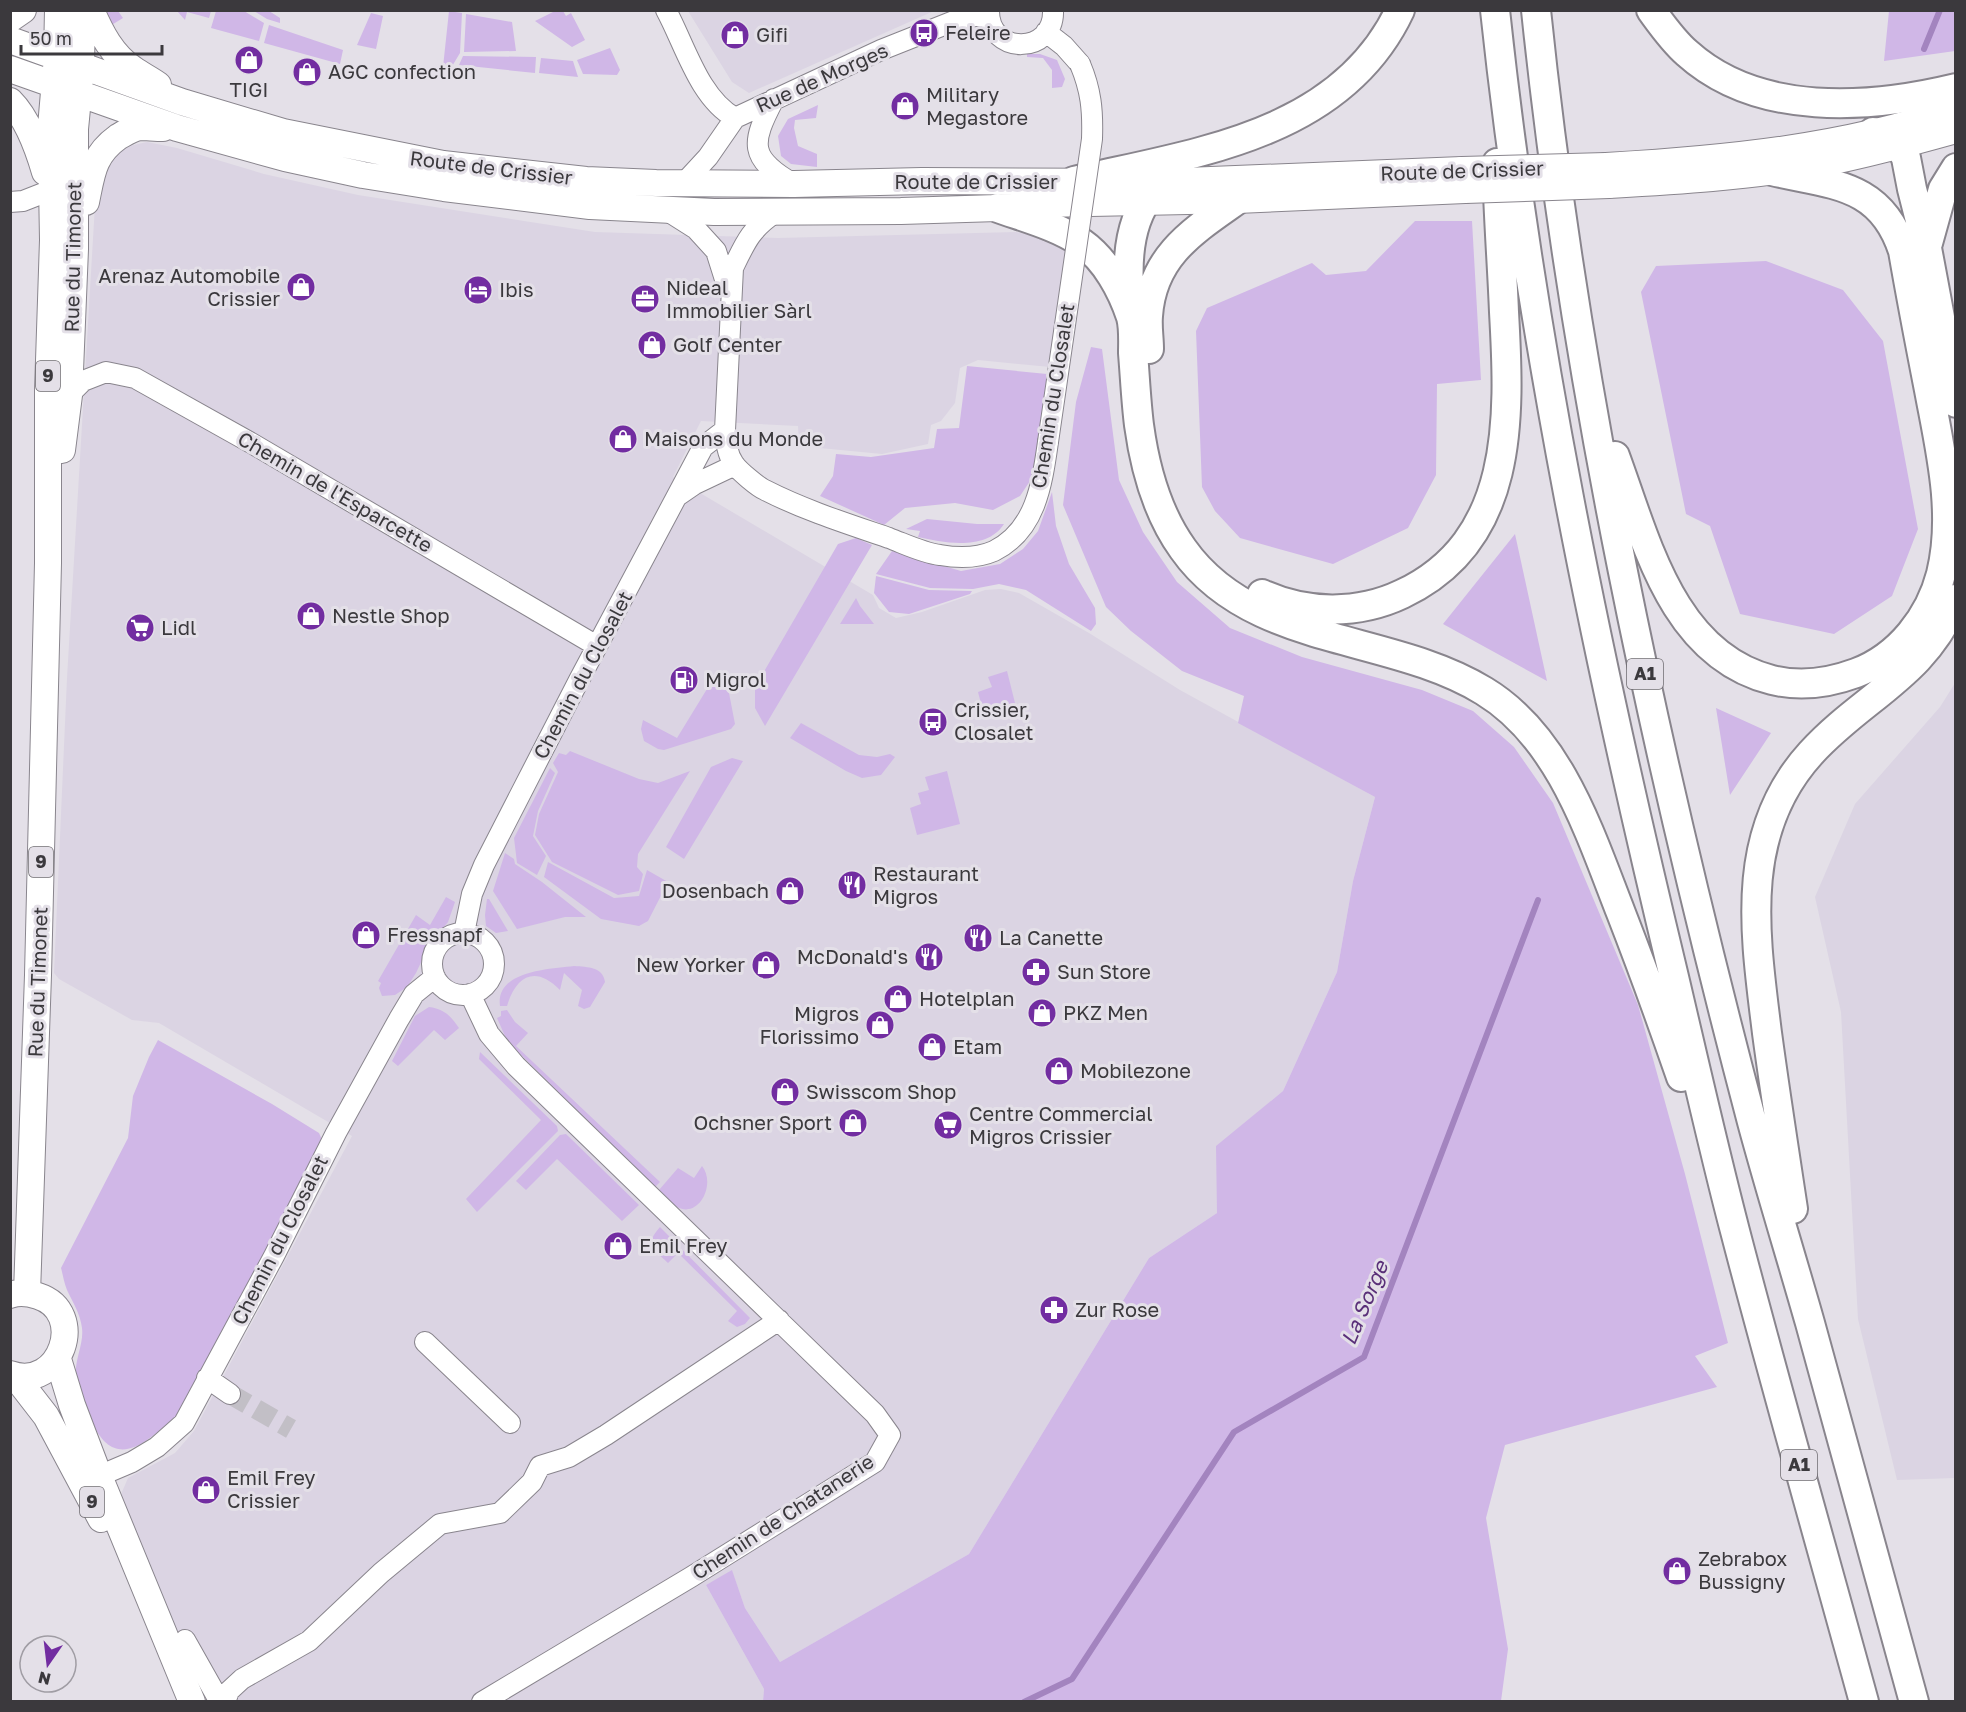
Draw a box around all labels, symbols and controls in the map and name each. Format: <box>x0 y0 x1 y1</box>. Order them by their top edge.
bus stop icon: Feleire <box>908 17 940 49</box>
scale bar <box>21 18 162 56</box>
shop icon: Gifi <box>719 19 751 51</box>
place label: Feleire <box>945 20 1011 44</box>
place label: Gifi <box>756 22 788 46</box>
text: 50 m <box>30 27 72 49</box>
street label: Rue de Morges <box>752 37 891 117</box>
shop icon: TIGI <box>233 44 265 76</box>
shop icon: AGC confection <box>291 56 323 88</box>
place label: AGC confection <box>328 59 476 83</box>
place label: TIGI <box>229 77 269 101</box>
place label: Military Megastore <box>926 82 1028 129</box>
shop icon: Military Megastore <box>889 90 921 122</box>
street label: Route de Crissier <box>408 145 574 189</box>
street label: Route de Crissier <box>1380 155 1544 185</box>
street label: Route de Crissier <box>894 169 1058 193</box>
street label: Rue du Timonet <box>59 181 85 333</box>
place label: Arenaz Automobile Crissier <box>98 263 280 310</box>
shop icon: Arenaz Automobile Crissier <box>285 271 317 303</box>
hotel icon: Ibis <box>462 274 494 306</box>
place label: Nideal Immobilier Sàrl <box>666 275 812 322</box>
place label: Ibis <box>499 277 534 301</box>
office icon: Nideal Immobilier Sàrl <box>629 283 661 315</box>
street label: Chemin du Closalet <box>1026 302 1078 490</box>
shop icon: Golf Center <box>636 329 668 361</box>
place label: Golf Center <box>673 332 782 356</box>
road number: 9 <box>36 361 60 391</box>
shop icon: Maisons du Monde <box>607 423 639 455</box>
street label: Chemin de l'Esparcette <box>234 426 437 557</box>
place label: Maisons du Monde <box>644 426 823 450</box>
street label: Chemin du Closalet <box>528 586 637 763</box>
shop icon: Nestle Shop <box>295 600 327 632</box>
place label: Nestle Shop <box>332 603 450 627</box>
supermarket icon: Lidl <box>124 612 156 644</box>
place label: Lidl <box>161 615 196 639</box>
road number: A1 <box>1627 659 1663 689</box>
fuel station icon: Migrol <box>668 664 700 696</box>
place label: Migrol <box>705 667 766 691</box>
place label: Crissier, Closalet <box>954 697 1034 744</box>
bus stop icon: Crissier, Closalet <box>917 706 949 738</box>
road number: 9 <box>29 847 53 877</box>
place label: Restaurant Migros <box>873 861 979 908</box>
restaurant icon: Restaurant Migros <box>836 869 868 901</box>
shop icon: Dosenbach <box>774 875 806 907</box>
place label: Dosenbach <box>662 878 769 902</box>
street label: Rue du Timonet <box>22 906 52 1058</box>
shop icon: Fressnapf <box>350 919 382 951</box>
place label: Fressnapf <box>387 922 482 946</box>
restaurant icon: La Canette <box>962 922 994 954</box>
place label: La Canette <box>999 925 1103 949</box>
restaurant icon: McDonald's <box>913 941 945 973</box>
place label: McDonald's <box>797 944 908 968</box>
shop icon: New Yorker <box>750 949 782 981</box>
place label: New Yorker <box>636 952 745 976</box>
pharmacy icon: Sun Store <box>1020 956 1052 988</box>
place label: Sun Store <box>1057 959 1151 983</box>
shop icon: Hotelplan <box>882 983 914 1015</box>
place label: Hotelplan <box>919 986 1015 1010</box>
shop icon: PKZ Men <box>1026 997 1058 1029</box>
place label: PKZ Men <box>1063 1000 1148 1024</box>
place label: Migros Florissimo <box>759 1001 859 1048</box>
shop icon: Migros Florissimo <box>864 1009 896 1041</box>
shop icon: Etam <box>916 1031 948 1063</box>
place label: Etam <box>953 1034 1002 1058</box>
shop icon: Mobilezone <box>1043 1055 1075 1087</box>
place label: Mobilezone <box>1080 1058 1191 1082</box>
shop icon: Swisscom Shop <box>769 1076 801 1108</box>
place label: Swisscom Shop <box>806 1079 956 1103</box>
place label: Centre Commercial Migros Crissier <box>969 1101 1153 1148</box>
shop icon: Ochsner Sport <box>837 1107 869 1139</box>
supermarket icon: Centre Commercial Migros Crissier <box>932 1109 964 1141</box>
place label: Ochsner Sport <box>693 1110 832 1134</box>
street label: Chemin du Closalet <box>226 1151 332 1328</box>
shop icon: Emil Frey <box>602 1230 634 1262</box>
place label: Emil Frey <box>639 1233 728 1257</box>
water label: La Sorge <box>1335 1255 1394 1348</box>
pharmacy icon: Zur Rose <box>1038 1294 1070 1326</box>
place label: Zur Rose <box>1075 1297 1159 1321</box>
street label: Chemin de Chatanerie <box>687 1448 878 1584</box>
road number: A1 <box>1781 1450 1817 1480</box>
place label: Emil Frey Crissier <box>227 1465 316 1512</box>
shop icon: Emil Frey Crissier <box>190 1474 222 1506</box>
road number: 9 <box>80 1487 104 1517</box>
place label: Zebrabox Bussigny <box>1698 1546 1787 1593</box>
shop icon: Zebrabox Bussigny <box>1661 1555 1693 1587</box>
north arrow <box>18 1634 78 1694</box>
text: N <box>36 1667 53 1690</box>

